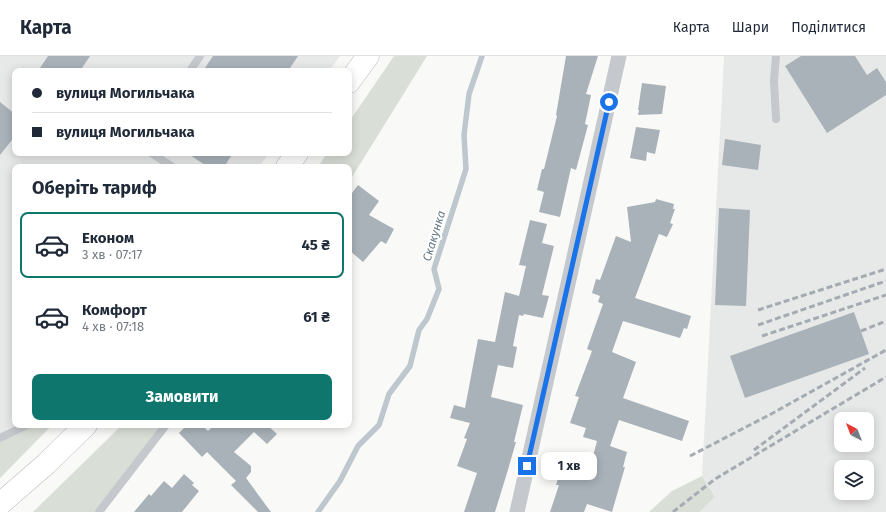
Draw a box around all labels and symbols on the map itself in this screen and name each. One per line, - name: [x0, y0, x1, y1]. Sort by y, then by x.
- route start: [600, 93, 618, 111]
- water label: Скакунка: [420, 209, 448, 263]
- north arrow: [834, 412, 874, 452]
- callout: 1 хв: [541, 452, 597, 480]
- route end: [518, 457, 536, 475]

